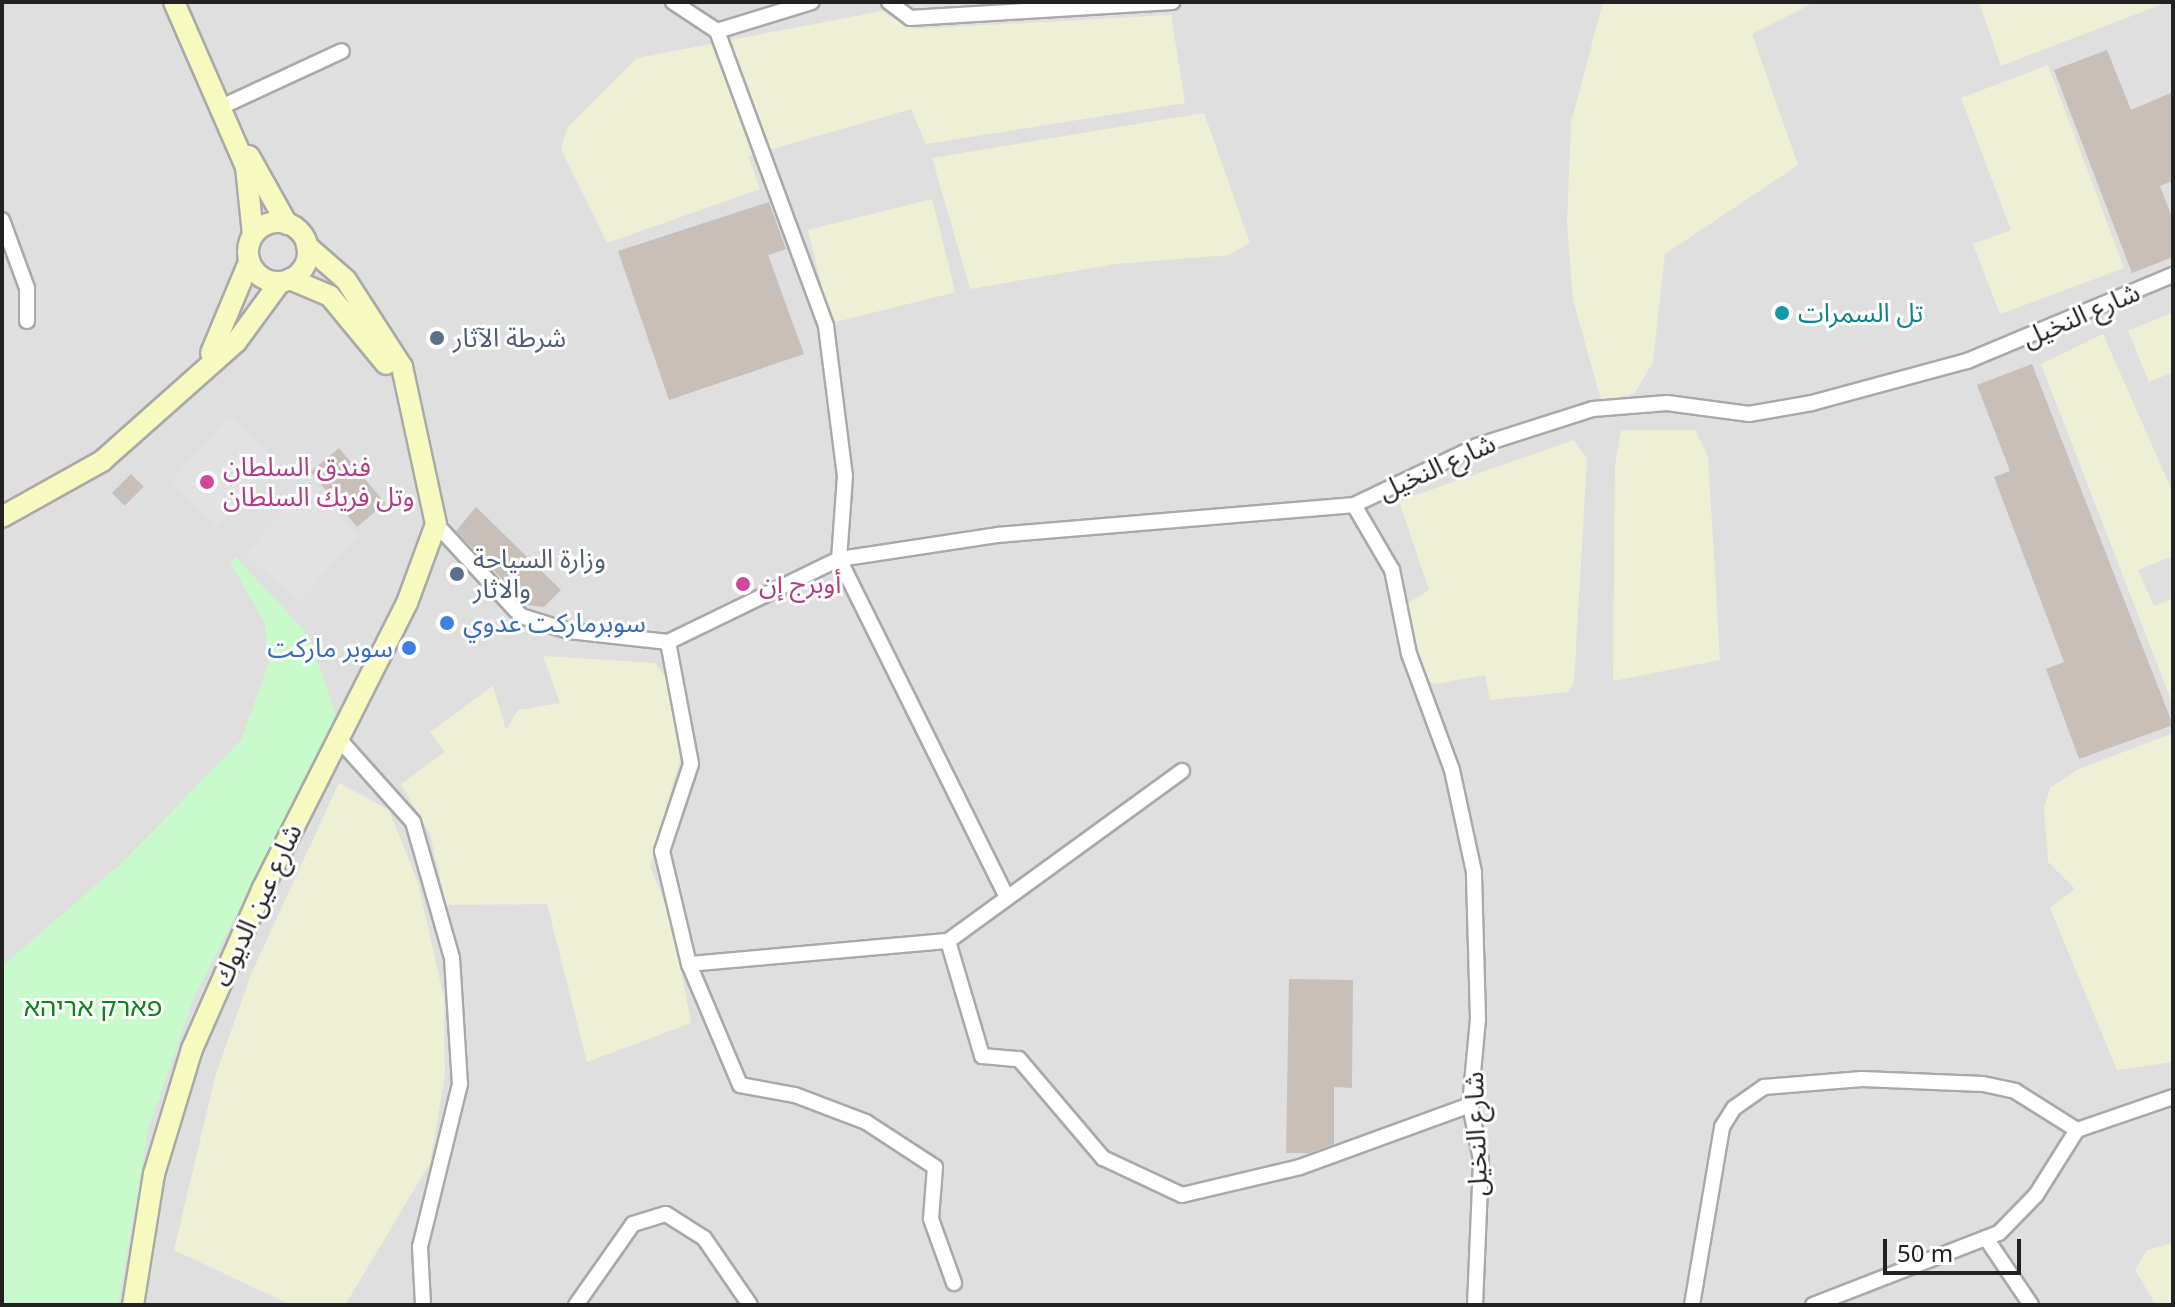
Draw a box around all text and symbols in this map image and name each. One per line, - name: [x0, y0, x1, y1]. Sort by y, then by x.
- street label: شارع النخيل: [2018, 276, 2144, 354]
- place label: تل السمرات: [1798, 297, 1923, 329]
- marker: تل السمرات: [1773, 304, 1791, 322]
- place label: شرطة الآثار: [453, 322, 566, 354]
- marker: شرطة الآثار: [428, 329, 446, 347]
- street label: شارع النخيل: [1374, 427, 1500, 507]
- place label: فندق السلطان وتل فريك السلطان: [223, 451, 414, 512]
- marker: فندق السلطان وتل فريك السلطان: [198, 473, 216, 491]
- place label: وزارة السياحة والاثار: [473, 543, 606, 604]
- marker: وزارة السياحة والاثار: [448, 565, 466, 583]
- place label: أوبرج إن: [759, 568, 841, 600]
- marker: أوبرج إن: [734, 575, 752, 593]
- place label: سوبرماركت عدوي: [463, 607, 646, 639]
- marker: سوبرماركت عدوي: [438, 614, 456, 632]
- place label: سوبر ماركت: [267, 632, 393, 664]
- marker: سوبر ماركت: [400, 639, 418, 657]
- street label: شارع عين الديوك: [206, 819, 308, 991]
- park label: פארק אריהא: [24, 991, 162, 1023]
- street label: شارع النخيل: [1458, 1071, 1494, 1197]
- scale bar: [1887, 1223, 2025, 1273]
- text: 50 m: [1897, 1236, 1953, 1269]

